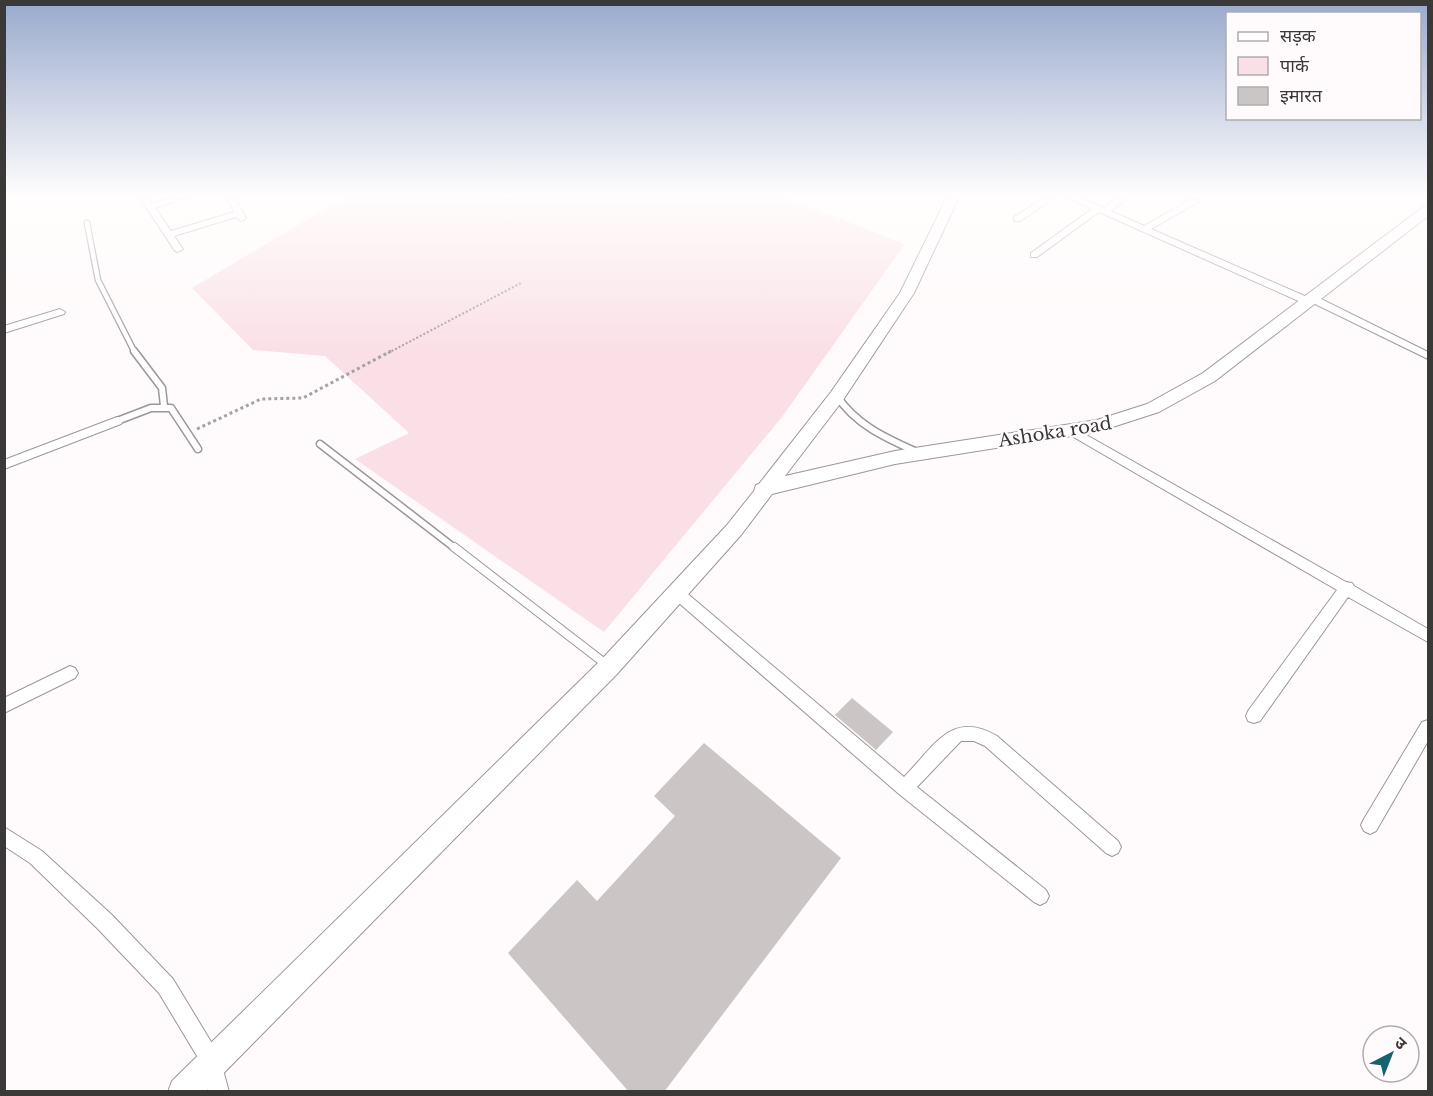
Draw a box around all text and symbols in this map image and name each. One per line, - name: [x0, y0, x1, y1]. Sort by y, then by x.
- legend: [1226, 12, 1421, 120]
- text: सड़क: [1280, 25, 1317, 47]
- text: पार्क: [1280, 55, 1310, 77]
- text: इमारत: [1280, 85, 1323, 107]
- street label: Ashoka road: [996, 412, 1113, 452]
- north arrow: [1361, 1024, 1421, 1084]
- text: उ: [1391, 1032, 1412, 1054]

